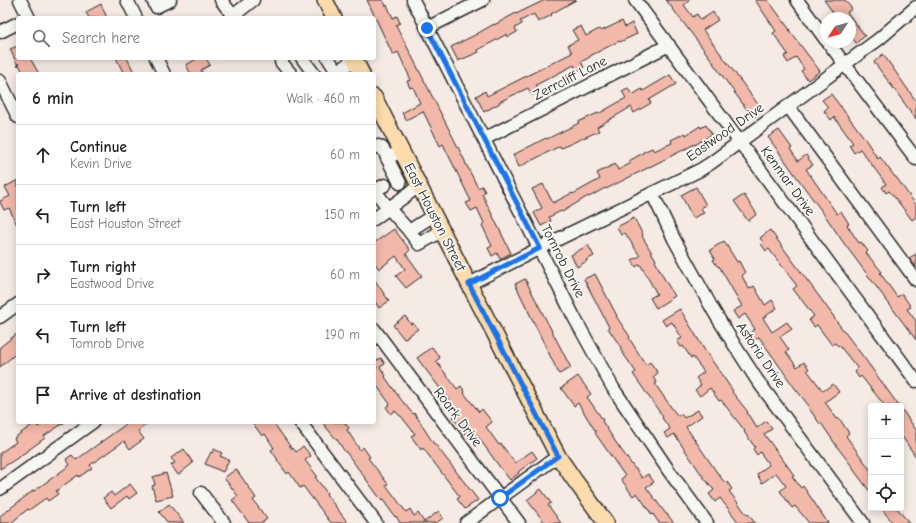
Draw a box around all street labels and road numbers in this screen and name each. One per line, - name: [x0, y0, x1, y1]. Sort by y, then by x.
- street label: Zerrcliff Lane: [530, 52, 610, 104]
- street label: Eastwood Drive: [683, 99, 767, 165]
- street label: Kenmar Drive: [757, 143, 819, 219]
- street label: East Houston Street: [400, 160, 470, 275]
- street label: Tomrob Drive: [537, 221, 589, 301]
- street label: Astoria Drive: [733, 319, 789, 391]
- street label: Roark Drive: [430, 384, 486, 450]

